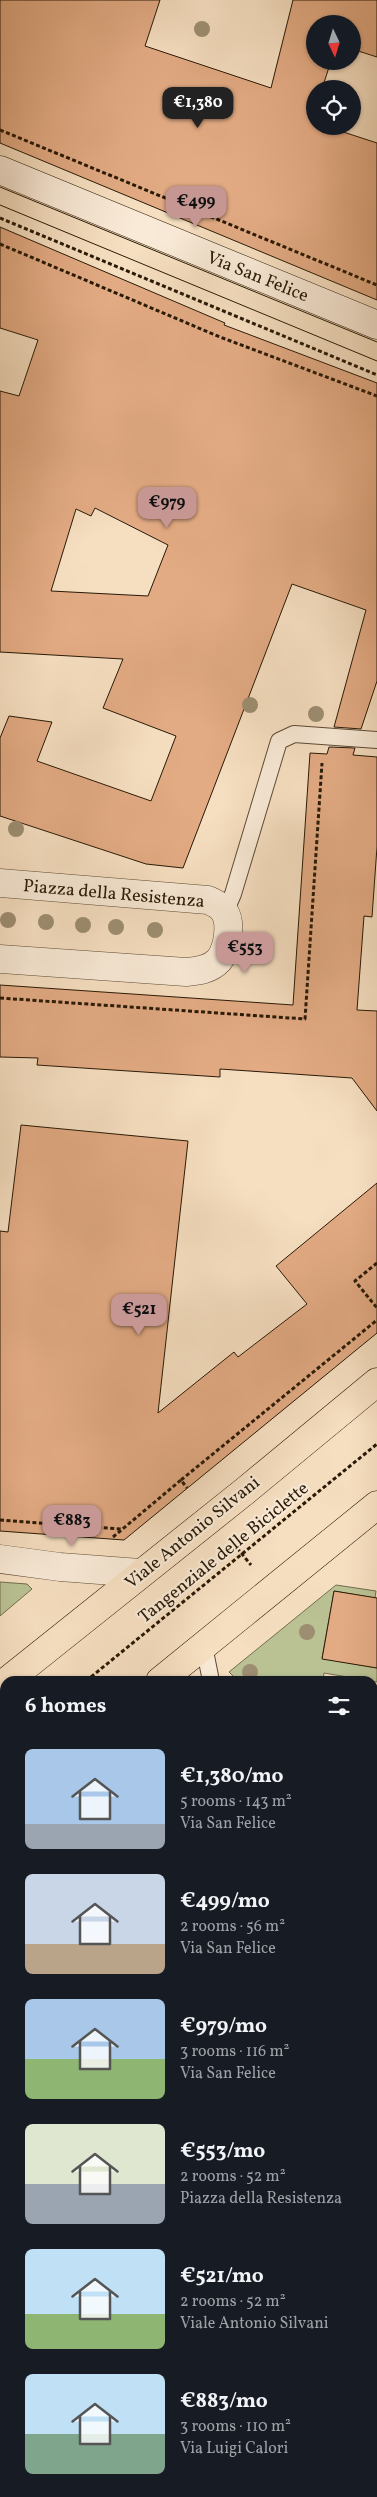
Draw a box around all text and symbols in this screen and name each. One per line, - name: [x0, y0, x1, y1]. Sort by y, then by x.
- north arrow: [306, 15, 361, 70]
- map controls: [306, 15, 361, 135]
- button: locate: [306, 80, 361, 135]
- pin: €1,380: [157, 86, 239, 129]
- text: €1,380: [173, 92, 223, 114]
- pin: €499: [166, 186, 226, 228]
- text: €499: [177, 191, 215, 213]
- street label: Via San Felice: [203, 246, 312, 309]
- pin: €979: [137, 486, 197, 529]
- text: €979: [149, 492, 185, 514]
- street label: Piazza della Resistenza: [22, 874, 206, 915]
- pin: €553: [215, 932, 275, 974]
- text: €553: [227, 937, 263, 959]
- pin: €521: [109, 1294, 169, 1336]
- text: €521: [122, 1299, 156, 1321]
- street label: Viale Antonio Silvani: [120, 1471, 266, 1595]
- street label: Tangenziale delle Biciclette: [133, 1477, 314, 1630]
- pin: €883: [42, 1504, 102, 1547]
- text: €883: [53, 1510, 91, 1532]
- text: 6 homes: [25, 1692, 106, 1721]
- icon: filters: [325, 1692, 353, 1720]
- text: €1,380/mo: [180, 1762, 283, 1791]
- icon: home: [65, 1769, 125, 1829]
- text: 5 rooms · 143 m²: [180, 1791, 292, 1813]
- text: Via San Felice: [180, 1813, 276, 1835]
- text: €499/mo: [180, 1887, 270, 1916]
- icon: home: [65, 1894, 125, 1954]
- text: 2 rooms · 56 m²: [180, 1916, 285, 1938]
- text: Via San Felice: [180, 1938, 276, 1960]
- text: €979/mo: [180, 2012, 267, 2041]
- icon: home: [65, 2019, 125, 2079]
- text: 3 rooms · 116 m²: [180, 2041, 289, 2063]
- text: Via San Felice: [180, 2063, 276, 2085]
- text: €553/mo: [180, 2137, 265, 2166]
- icon: home: [65, 2144, 125, 2204]
- text: 2 rooms · 52 m²: [180, 2166, 286, 2188]
- text: Piazza della Resistenza: [180, 2188, 342, 2210]
- text: €521/mo: [180, 2262, 264, 2291]
- icon: home: [65, 2269, 125, 2329]
- text: 2 rooms · 52 m²: [180, 2291, 286, 2313]
- text: Viale Antonio Silvani: [180, 2313, 329, 2335]
- text: €883/mo: [180, 2387, 268, 2416]
- icon: home: [65, 2394, 125, 2454]
- text: 3 rooms · 110 m²: [180, 2416, 291, 2438]
- text: Via Luigi Calori: [180, 2438, 288, 2460]

